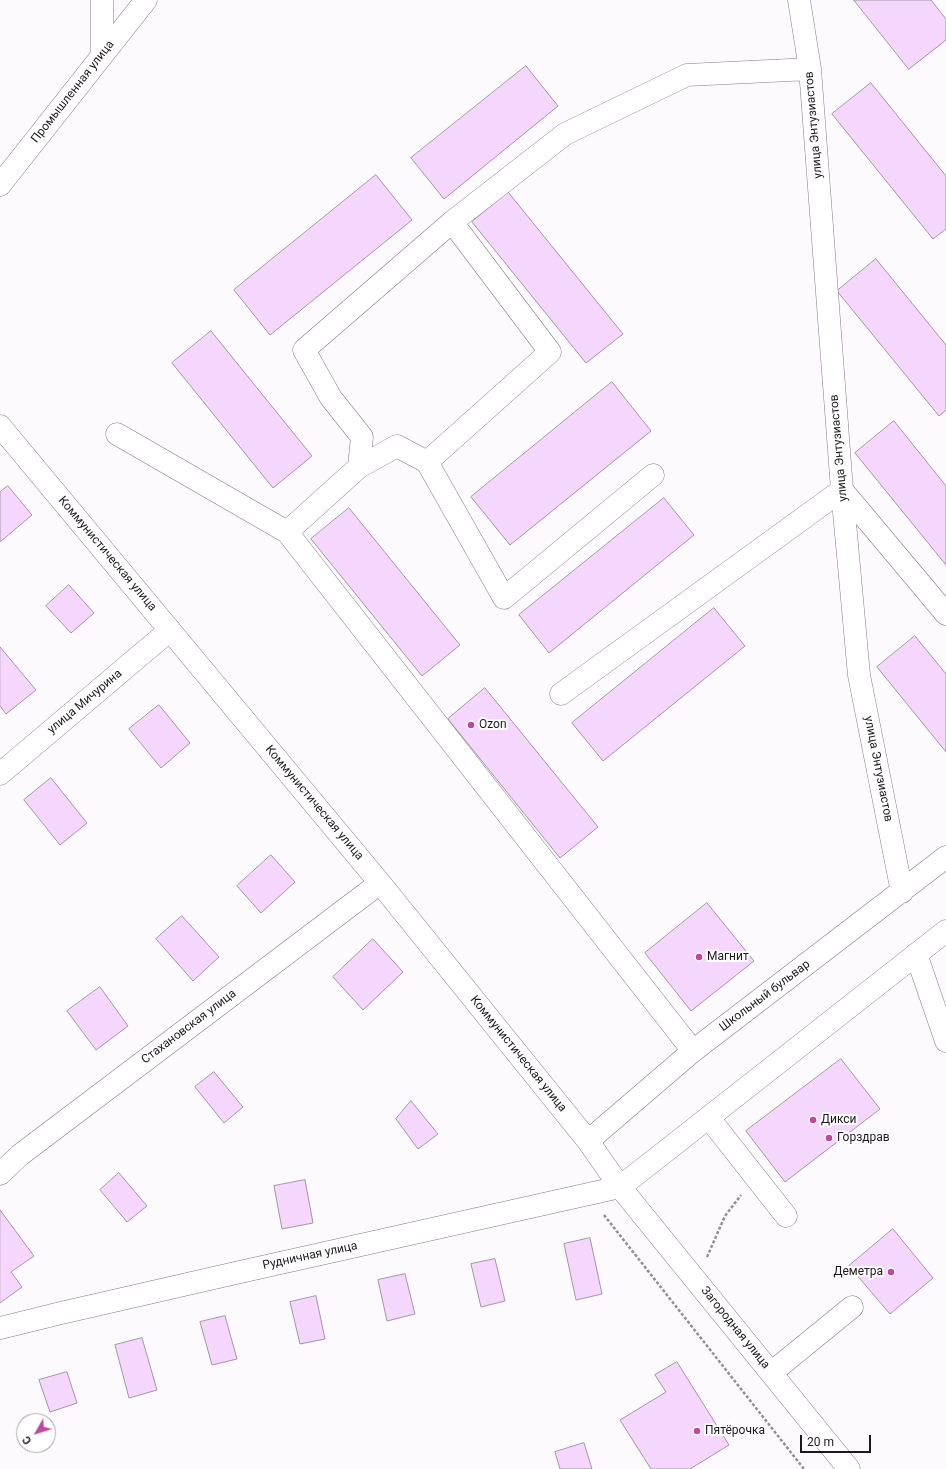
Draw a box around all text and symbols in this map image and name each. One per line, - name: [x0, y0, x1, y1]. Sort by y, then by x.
- street label: Промышленная улица: [28, 38, 118, 146]
- street label: улица Энтузиастов: [802, 71, 826, 179]
- street label: улица Энтузиастов: [827, 394, 851, 502]
- street label: Коммунистическая улица: [55, 494, 159, 614]
- street label: улица Мичурина: [45, 667, 125, 737]
- street label: улица Энтузиастов: [861, 715, 895, 823]
- place label: Ozon: [479, 718, 507, 732]
- marker: Ozon: [466, 720, 476, 730]
- street label: Коммунистическая улица: [262, 743, 366, 863]
- place label: Магнит: [707, 950, 749, 964]
- marker: Магнит: [694, 952, 704, 962]
- street label: Школьный бульвар: [717, 957, 813, 1035]
- street label: Стахановская улица: [139, 987, 239, 1067]
- street label: Коммунистическая улица: [467, 993, 569, 1115]
- place label: Дикси: [821, 1113, 857, 1127]
- marker: Дикси: [808, 1115, 818, 1125]
- place label: Горздрав: [837, 1131, 890, 1145]
- marker: Горздрав: [824, 1133, 834, 1143]
- street label: Рудничная улица: [261, 1239, 359, 1273]
- place label: Деметра: [833, 1265, 883, 1279]
- marker: Деметра: [886, 1267, 896, 1277]
- street label: Загородная улица: [697, 1284, 773, 1372]
- north arrow: [16, 1413, 56, 1453]
- place label: Пятёрочка: [705, 1424, 765, 1438]
- marker: Пятёрочка: [692, 1426, 702, 1436]
- scale bar: [802, 1427, 873, 1453]
- text: С: [20, 1433, 34, 1447]
- text: 20 m: [807, 1435, 834, 1449]

